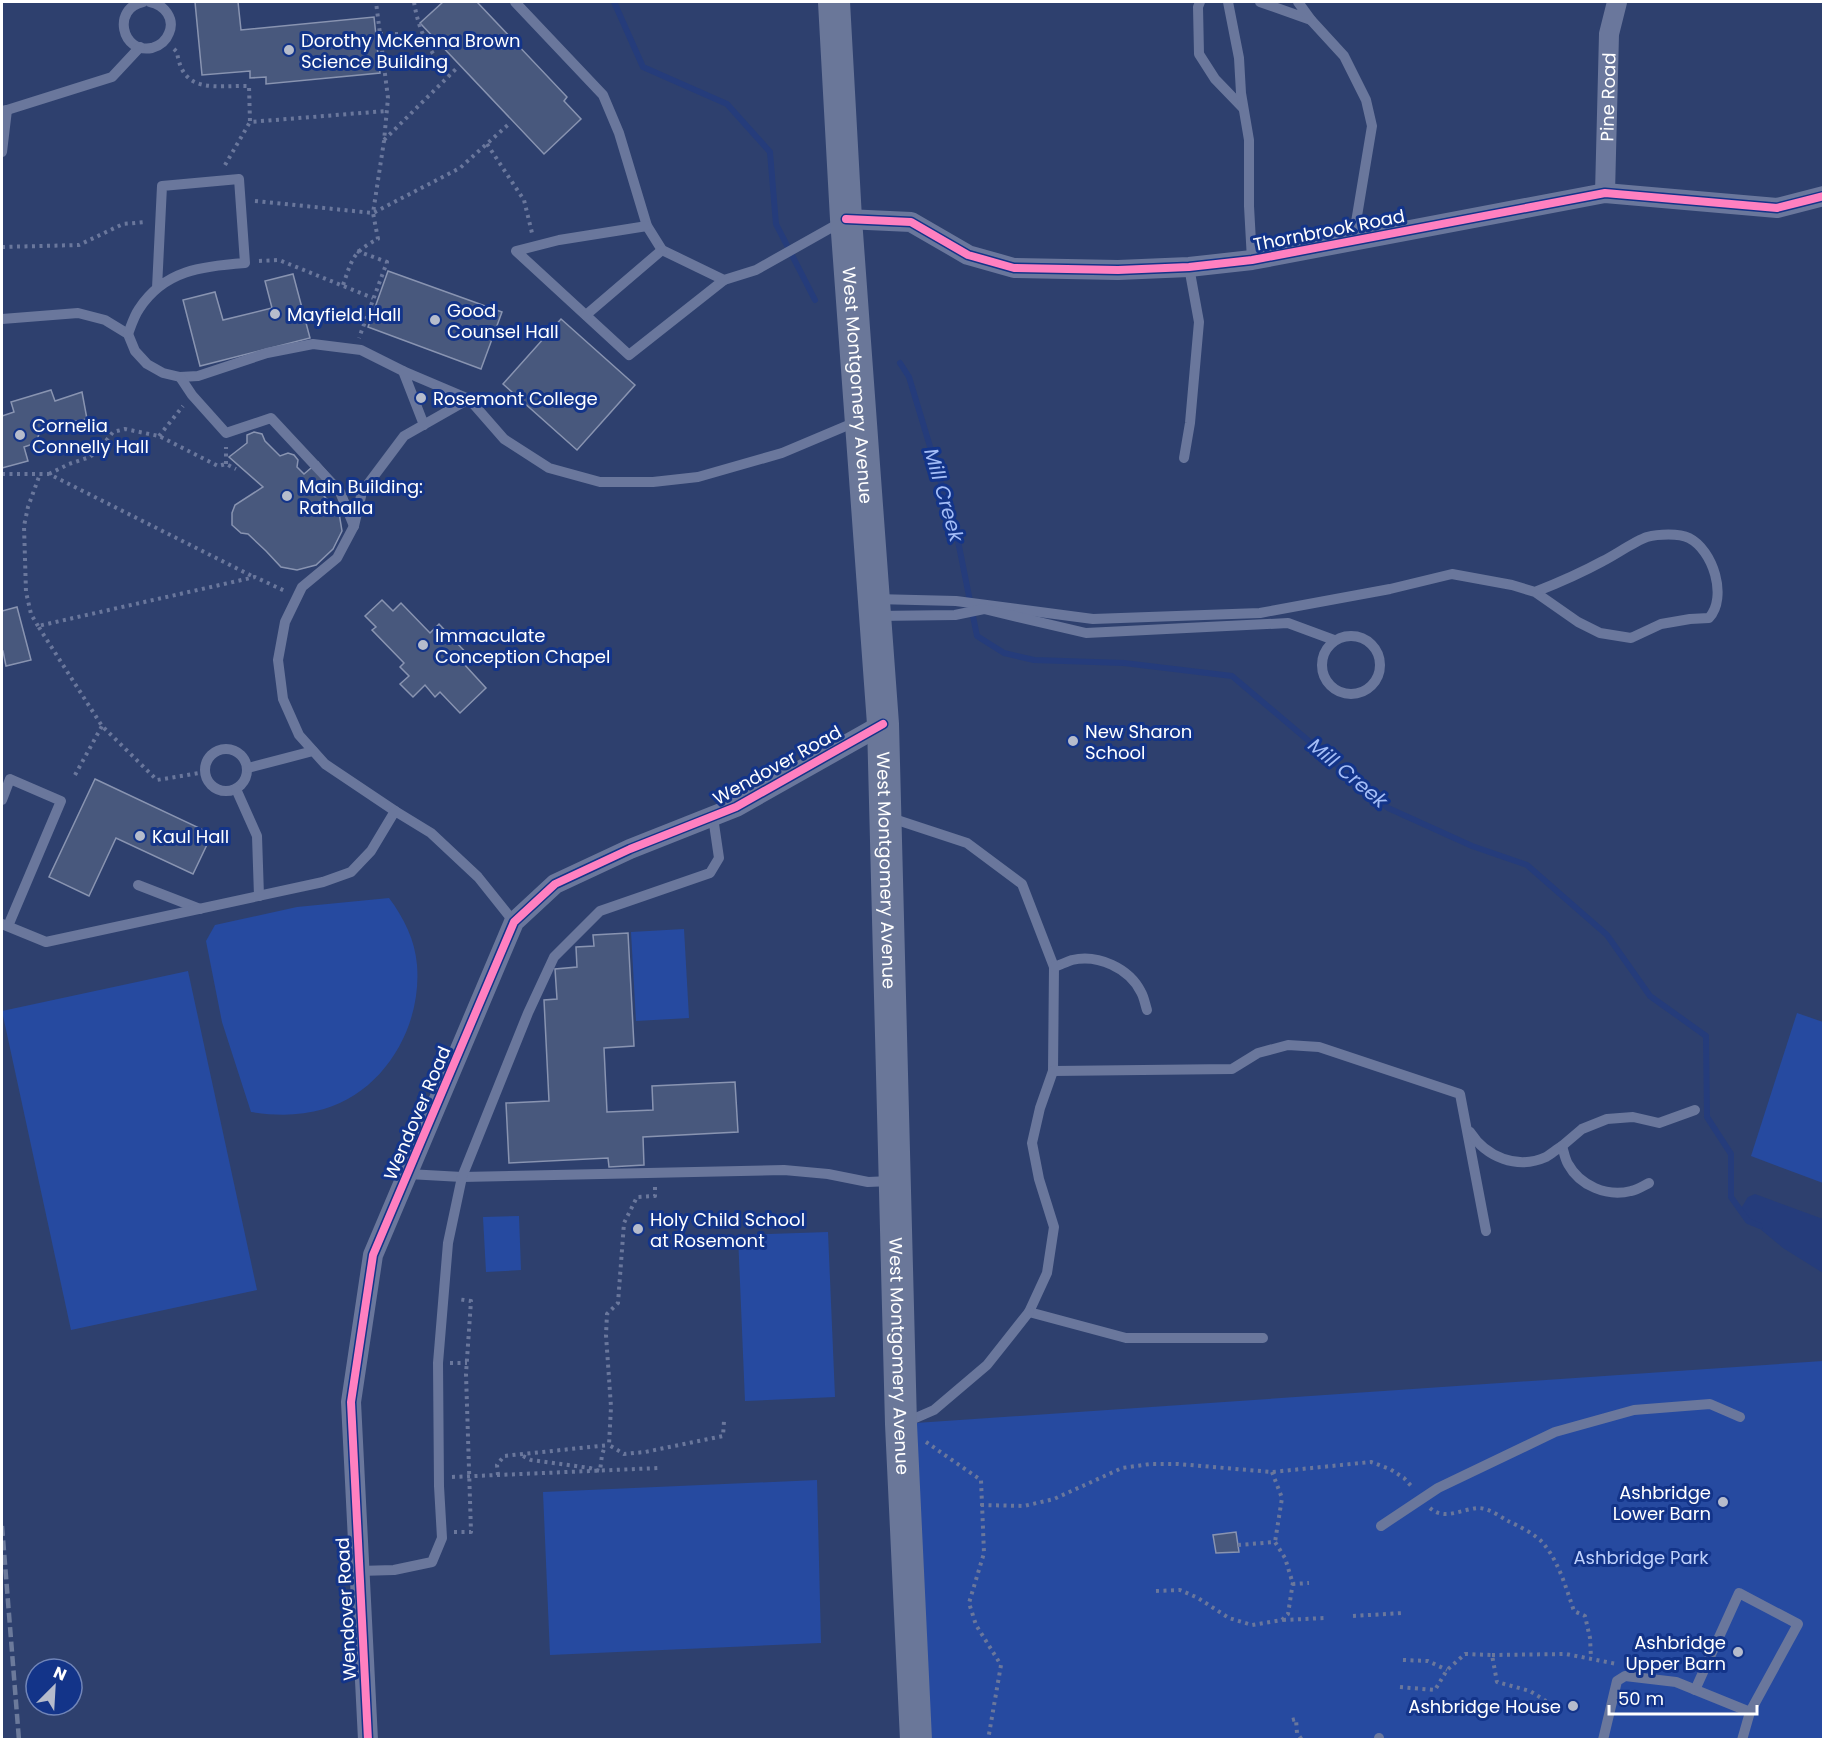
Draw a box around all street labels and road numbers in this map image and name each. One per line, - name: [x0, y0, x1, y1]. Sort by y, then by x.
- street label: Pine Road: [1594, 52, 1621, 142]
- street label: Thornbrook Road: [1251, 203, 1407, 257]
- street label: West Montgomery Avenue: [837, 266, 879, 505]
- street label: Wendover Road: [708, 719, 846, 811]
- street label: West Montgomery Avenue: [871, 751, 902, 989]
- street label: Wendover Road: [377, 1042, 457, 1184]
- street label: West Montgomery Avenue: [884, 1237, 916, 1475]
- street label: Wendover Road: [330, 1537, 362, 1681]

